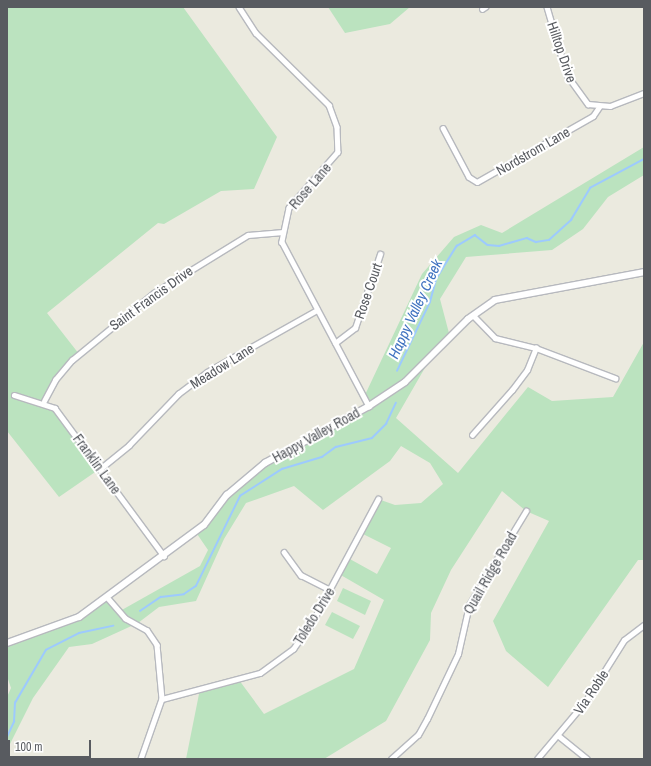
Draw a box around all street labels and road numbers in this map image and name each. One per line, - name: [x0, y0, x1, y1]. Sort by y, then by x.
- street label: Hilltop Drive: [544, 19, 580, 85]
- street label: Nordstrom Lane: [493, 123, 573, 179]
- street label: Rose Lane: [285, 160, 335, 212]
- street label: Rose Court: [351, 261, 385, 321]
- street label: Saint Francis Drive: [106, 262, 196, 334]
- street label: Meadow Lane: [187, 340, 257, 392]
- street label: Happy Valley Road: [269, 404, 363, 466]
- street label: Franklin Lane: [70, 431, 124, 497]
- street label: Quail Ridge Road: [460, 529, 520, 617]
- street label: Toledo Drive: [290, 584, 338, 648]
- street label: Via Roble: [570, 666, 612, 718]

